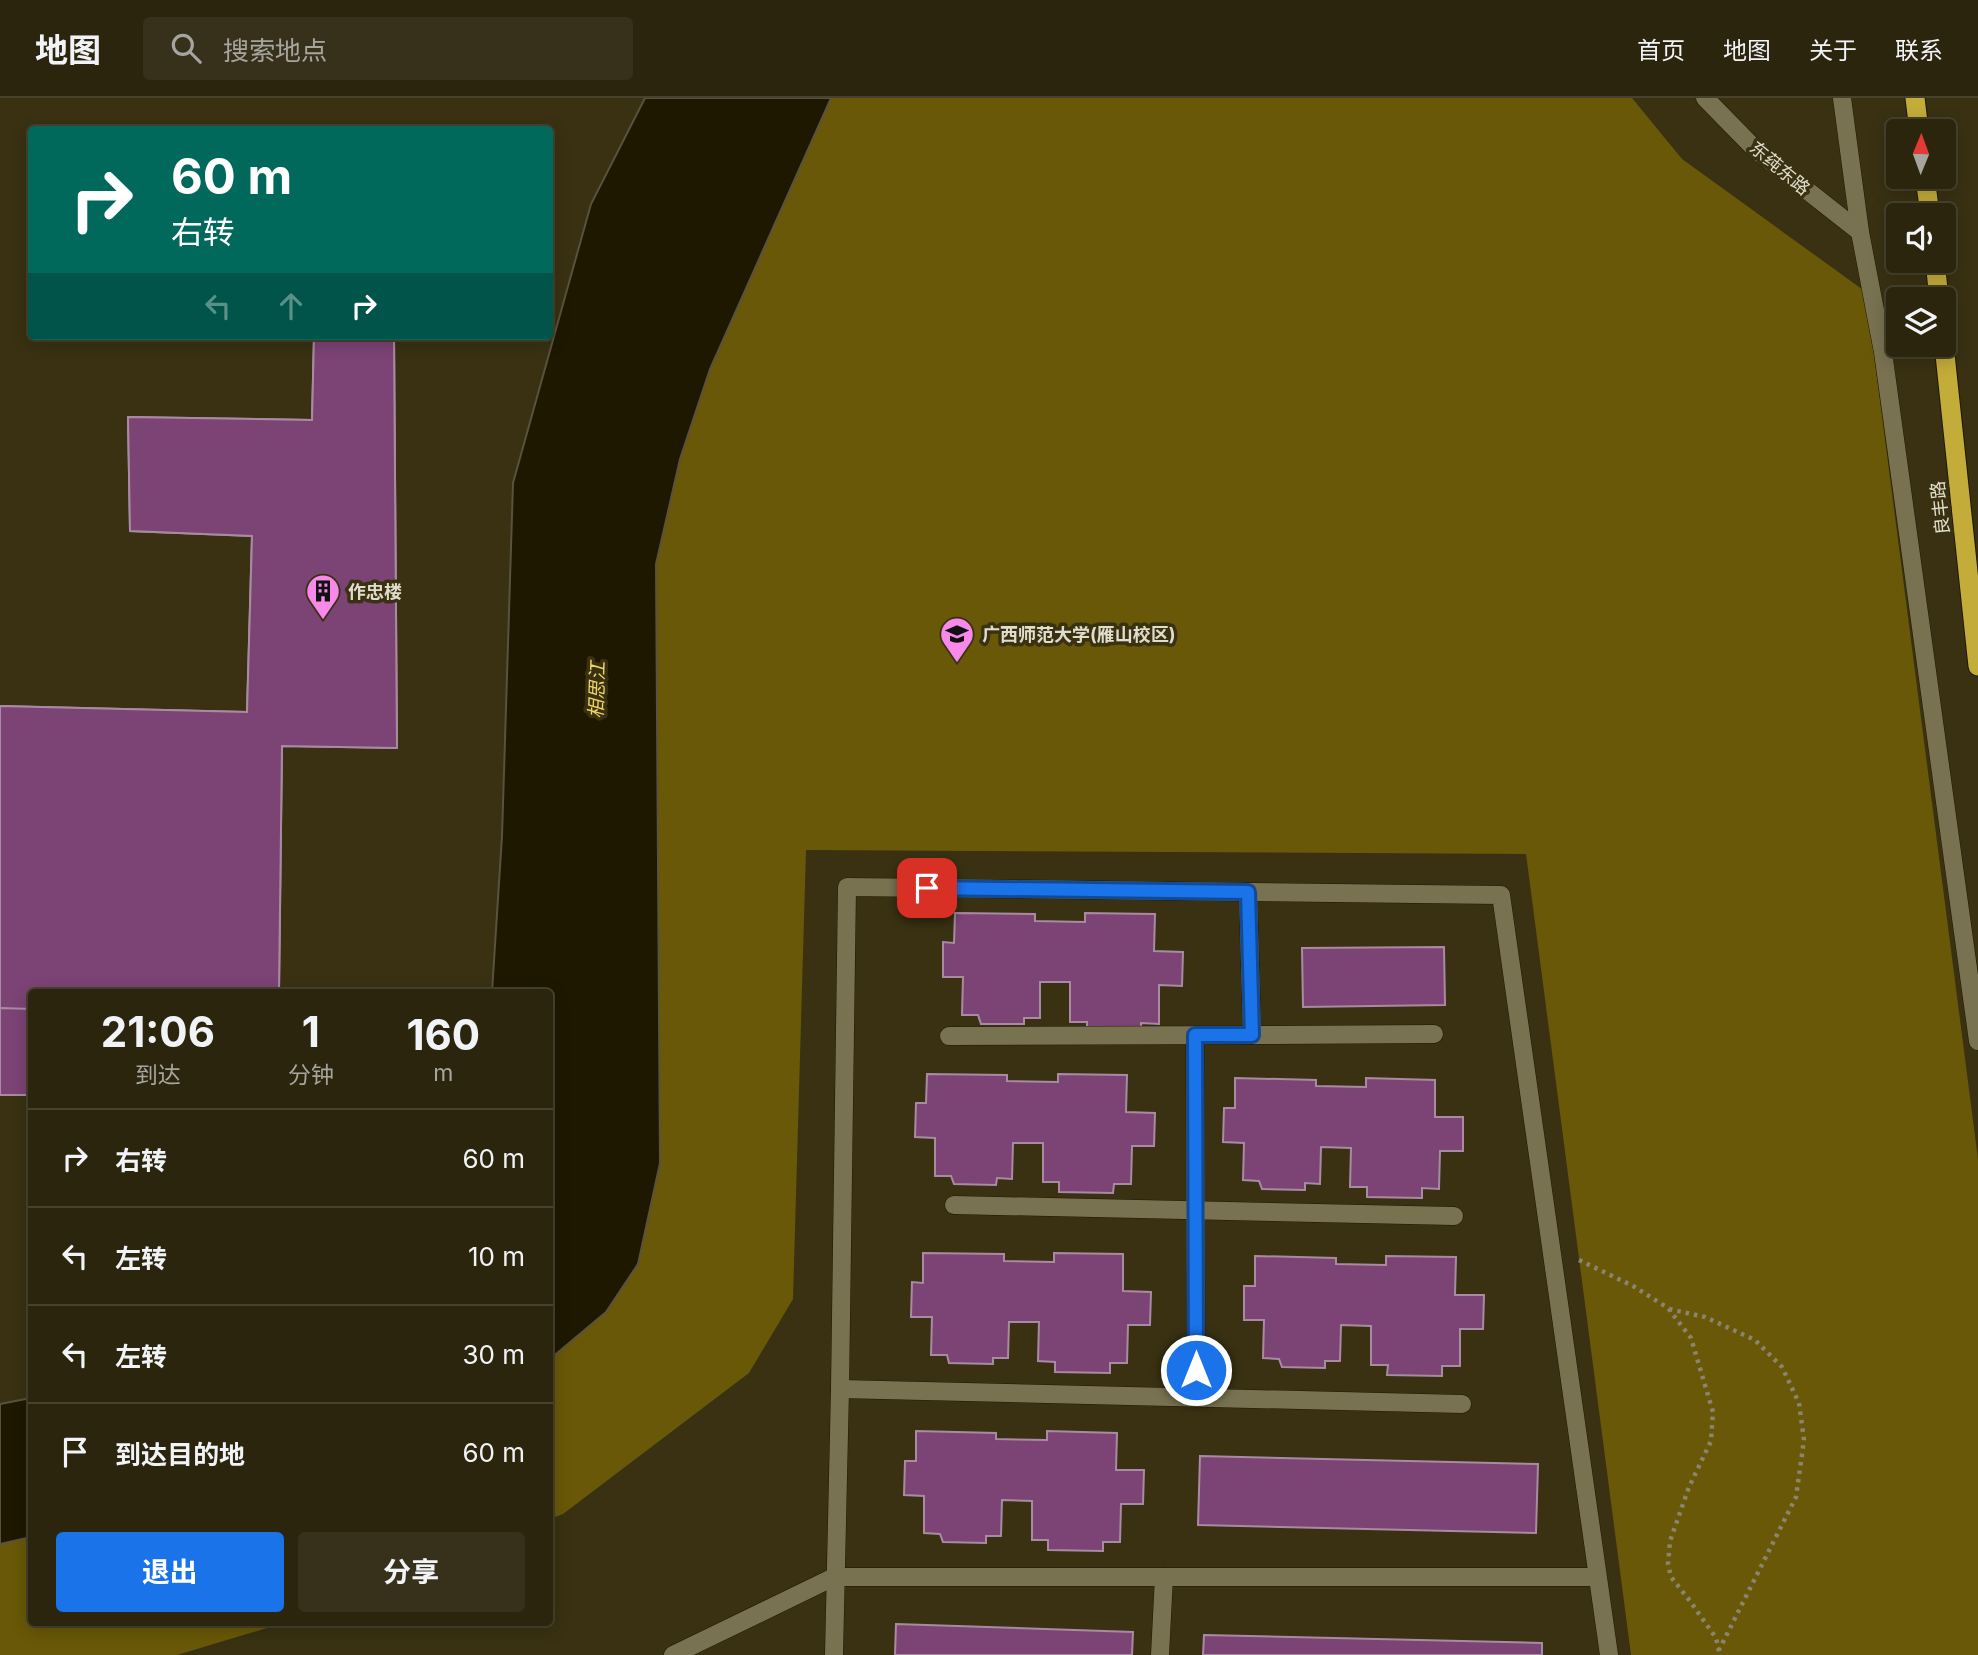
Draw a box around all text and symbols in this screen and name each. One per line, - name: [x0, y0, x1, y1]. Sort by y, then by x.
- search box: [143, 17, 633, 80]
- icon: search: [167, 29, 205, 67]
- text: 地图: [35, 30, 101, 70]
- text: 搜索地点: [223, 35, 327, 66]
- text: 首页: [1637, 36, 1685, 65]
- text: 地图: [1723, 36, 1771, 65]
- text: 关于: [1809, 36, 1857, 65]
- text: 联系: [1895, 36, 1943, 65]
- north arrow: [1886, 119, 1956, 189]
- map controls: [1886, 119, 1956, 357]
- street label: 东莼东路: [1746, 137, 1814, 199]
- text: 60 m: [171, 147, 292, 206]
- icon: right: [56, 154, 147, 245]
- button: sound: [1886, 203, 1956, 273]
- text: 右转: [171, 213, 235, 252]
- icon: left: [199, 287, 237, 325]
- icon: ahead: [272, 287, 310, 325]
- icon: right: [345, 287, 383, 325]
- button: layers: [1886, 287, 1956, 357]
- street label: 良丰路: [1927, 480, 1953, 536]
- building icon: 作忠楼: [304, 572, 342, 621]
- place label: 作忠楼: [348, 581, 402, 602]
- school or university icon: 广西师范大学(雁山校区): [938, 615, 976, 664]
- place label: 广西师范大学(雁山校区): [982, 624, 1176, 645]
- water label: 相思江: [585, 659, 610, 719]
- pin: [897, 858, 957, 918]
- icon: arrive: [908, 869, 946, 907]
- text: 21:06: [101, 1006, 215, 1057]
- text: 1: [302, 1006, 320, 1057]
- text: 160: [406, 1009, 480, 1060]
- text: m: [433, 1059, 453, 1087]
- text: 到达: [135, 1061, 181, 1089]
- text: 分钟: [288, 1061, 334, 1089]
- icon: right: [56, 1139, 94, 1177]
- text: 60 m: [462, 1143, 525, 1174]
- text: 右转: [115, 1145, 167, 1176]
- icon: left: [56, 1237, 94, 1275]
- text: 10 m: [468, 1241, 525, 1272]
- text: 左转: [115, 1243, 167, 1274]
- position arrow: [1159, 1333, 1233, 1407]
- icon: left: [56, 1335, 94, 1373]
- text: 30 m: [462, 1339, 525, 1370]
- text: 左转: [115, 1341, 167, 1372]
- icon: arrive: [56, 1433, 94, 1471]
- text: 60 m: [462, 1437, 525, 1468]
- text: 到达目的地: [115, 1439, 245, 1470]
- button: 退出: [56, 1532, 284, 1612]
- button: 分享: [298, 1532, 525, 1612]

